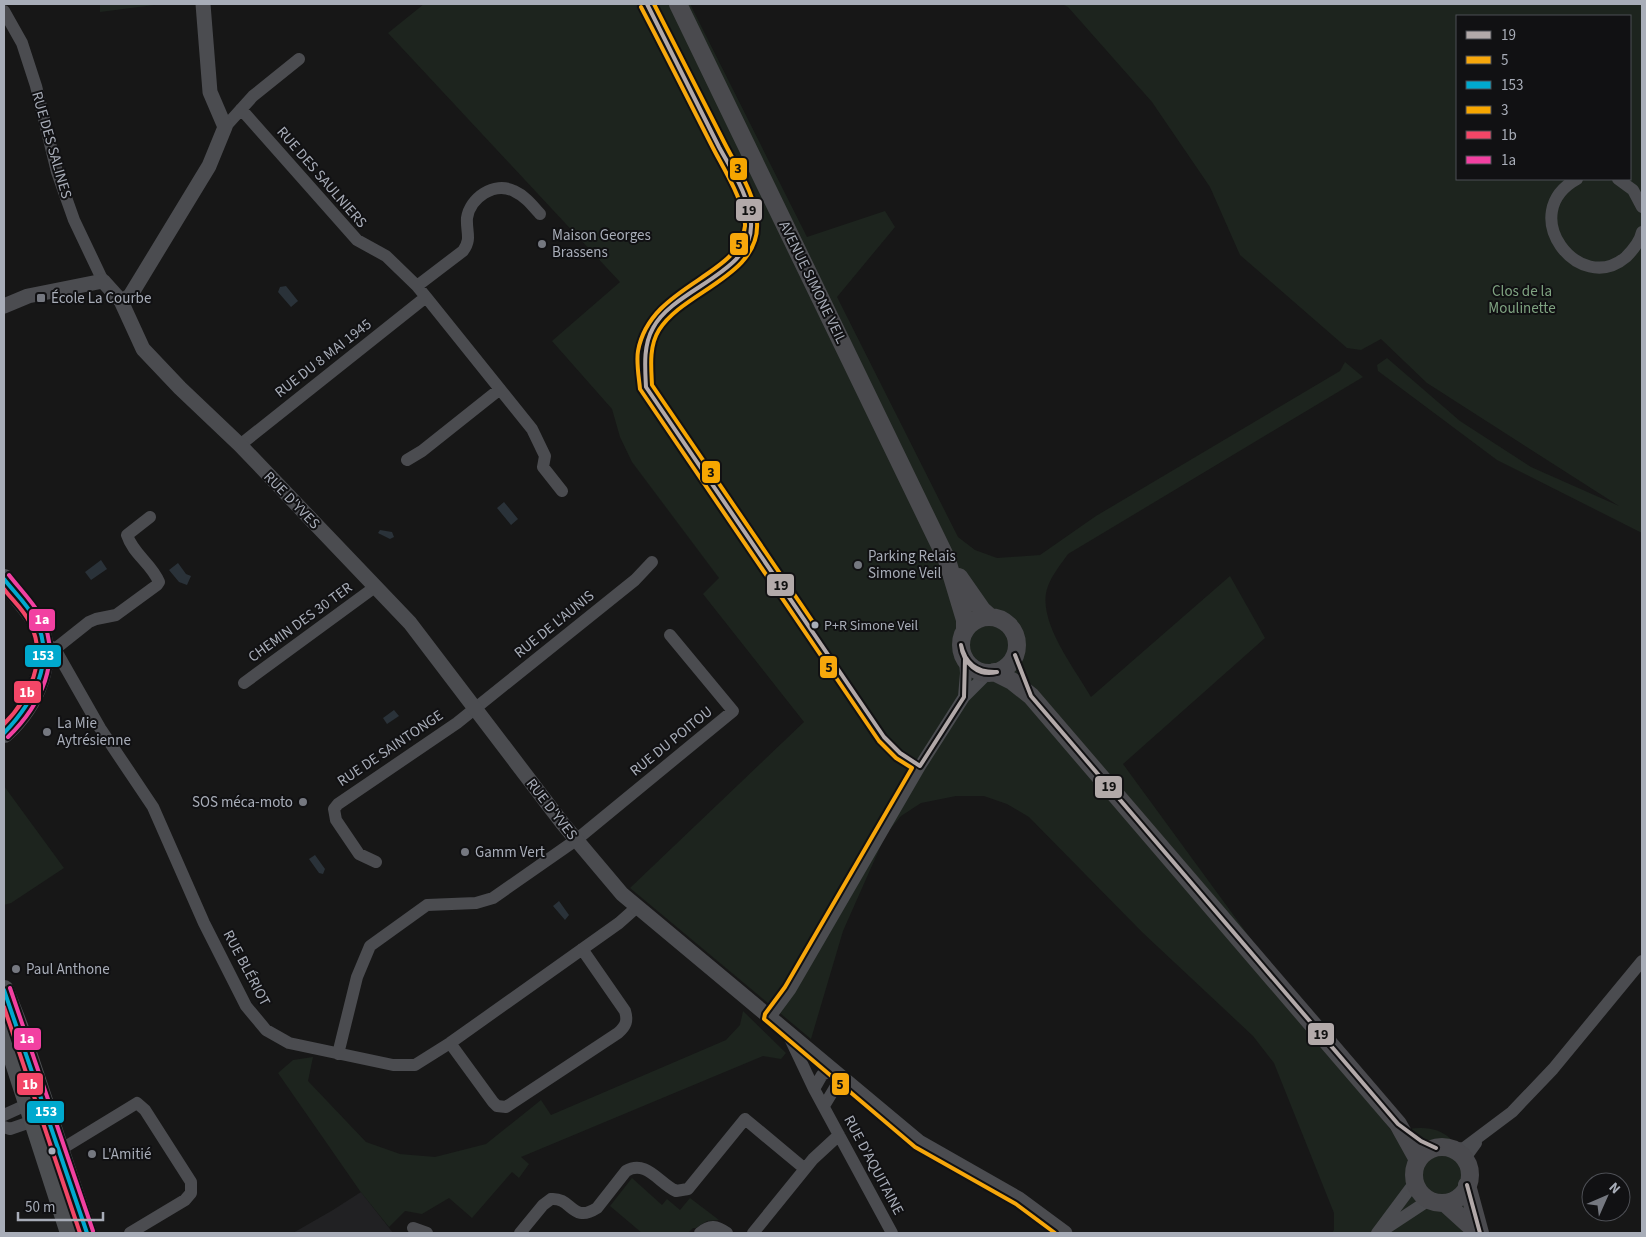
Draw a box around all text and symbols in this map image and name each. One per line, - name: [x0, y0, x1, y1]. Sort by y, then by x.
- legend: [1456, 15, 1631, 180]
- text: 19: [1501, 25, 1516, 46]
- text: 5: [1501, 50, 1508, 71]
- text: 153: [1501, 75, 1523, 96]
- street label: RUE DES SALINES: [26, 89, 77, 201]
- text: 3: [1501, 100, 1508, 121]
- street label: RUE DES SAULNIERS: [272, 122, 372, 233]
- text: 1b: [1501, 125, 1517, 146]
- text: 1a: [1501, 150, 1516, 171]
- line badge: 3: [729, 157, 748, 181]
- text: 3: [734, 159, 742, 179]
- line badge: 19: [735, 198, 763, 222]
- text: 19: [742, 201, 756, 221]
- street label: AVENUE SIMONE VEIL: [774, 217, 851, 347]
- place label: Maison Georges Brassens: [552, 225, 651, 263]
- line badge: 5: [729, 232, 749, 256]
- text: 5: [735, 235, 743, 255]
- marker: Maison Georges Brassens: [536, 238, 548, 250]
- park label: Clos de la Moulinette: [1488, 281, 1556, 319]
- place label: École La Courbe: [51, 288, 151, 309]
- marker: École La Courbe: [35, 292, 47, 304]
- street label: RUE DU 8 MAI 1945: [271, 314, 376, 403]
- line badge: 3: [701, 460, 721, 484]
- text: 3: [707, 463, 715, 483]
- street label: RUE D'YVES: [259, 467, 324, 534]
- place label: Parking Relais Simone Veil: [868, 546, 956, 584]
- marker: Parking Relais Simone Veil: [852, 559, 864, 571]
- line badge: 19: [766, 573, 795, 597]
- text: 19: [774, 576, 788, 596]
- street label: CHEMIN DES 30 TER: [244, 577, 357, 667]
- street label: RUE DE L'AUNIS: [510, 586, 599, 663]
- line badge: 1a: [28, 608, 56, 632]
- text: 1a: [35, 610, 49, 630]
- place label: P+R Simone Veil: [824, 616, 919, 636]
- marker: P+R Simone Veil: [810, 620, 820, 630]
- line badge: 153: [24, 644, 62, 668]
- text: 153: [32, 646, 54, 666]
- line badge: 5: [819, 655, 838, 679]
- text: 5: [825, 658, 833, 678]
- line badge: 1b: [13, 680, 42, 704]
- text: 1b: [19, 683, 35, 703]
- street label: RUE DU POITOU: [626, 702, 717, 781]
- street label: RUE DE SAINTONGE: [333, 705, 447, 792]
- place label: La Mie Aytrésienne: [57, 713, 131, 751]
- marker: La Mie Aytrésienne: [41, 726, 53, 738]
- street label: RUE D'YVES: [521, 774, 582, 844]
- line badge: 19: [1094, 775, 1123, 799]
- text: 19: [1102, 777, 1116, 797]
- place label: SOS méca-moto: [192, 792, 293, 813]
- marker: SOS méca-moto: [297, 796, 309, 808]
- place label: Gamm Vert: [475, 842, 545, 863]
- marker: Gamm Vert: [459, 846, 471, 858]
- street label: RUE BLÉRIOT: [218, 927, 275, 1010]
- place label: Paul Anthone: [26, 959, 110, 980]
- marker: Paul Anthone: [10, 963, 22, 975]
- line badge: 19: [1307, 1022, 1335, 1046]
- text: 19: [1314, 1025, 1328, 1045]
- line badge: 1a: [13, 1027, 42, 1051]
- text: 1a: [20, 1029, 34, 1049]
- line badge: 1b: [16, 1072, 44, 1096]
- line badge: 5: [831, 1072, 850, 1096]
- text: 1b: [22, 1075, 38, 1095]
- text: 5: [836, 1075, 844, 1095]
- line badge: 153: [26, 1100, 65, 1124]
- text: 153: [35, 1102, 57, 1122]
- street label: RUE D'AQUITAINE: [838, 1112, 909, 1219]
- place label: L'Amitié: [102, 1144, 151, 1165]
- unlabelled marker: [47, 1146, 57, 1156]
- marker: L'Amitié: [86, 1148, 98, 1160]
- north arrow: [1581, 1172, 1631, 1222]
- text: N: [1604, 1178, 1625, 1199]
- scale bar: [18, 1190, 102, 1222]
- text: 50 m: [25, 1197, 55, 1218]

